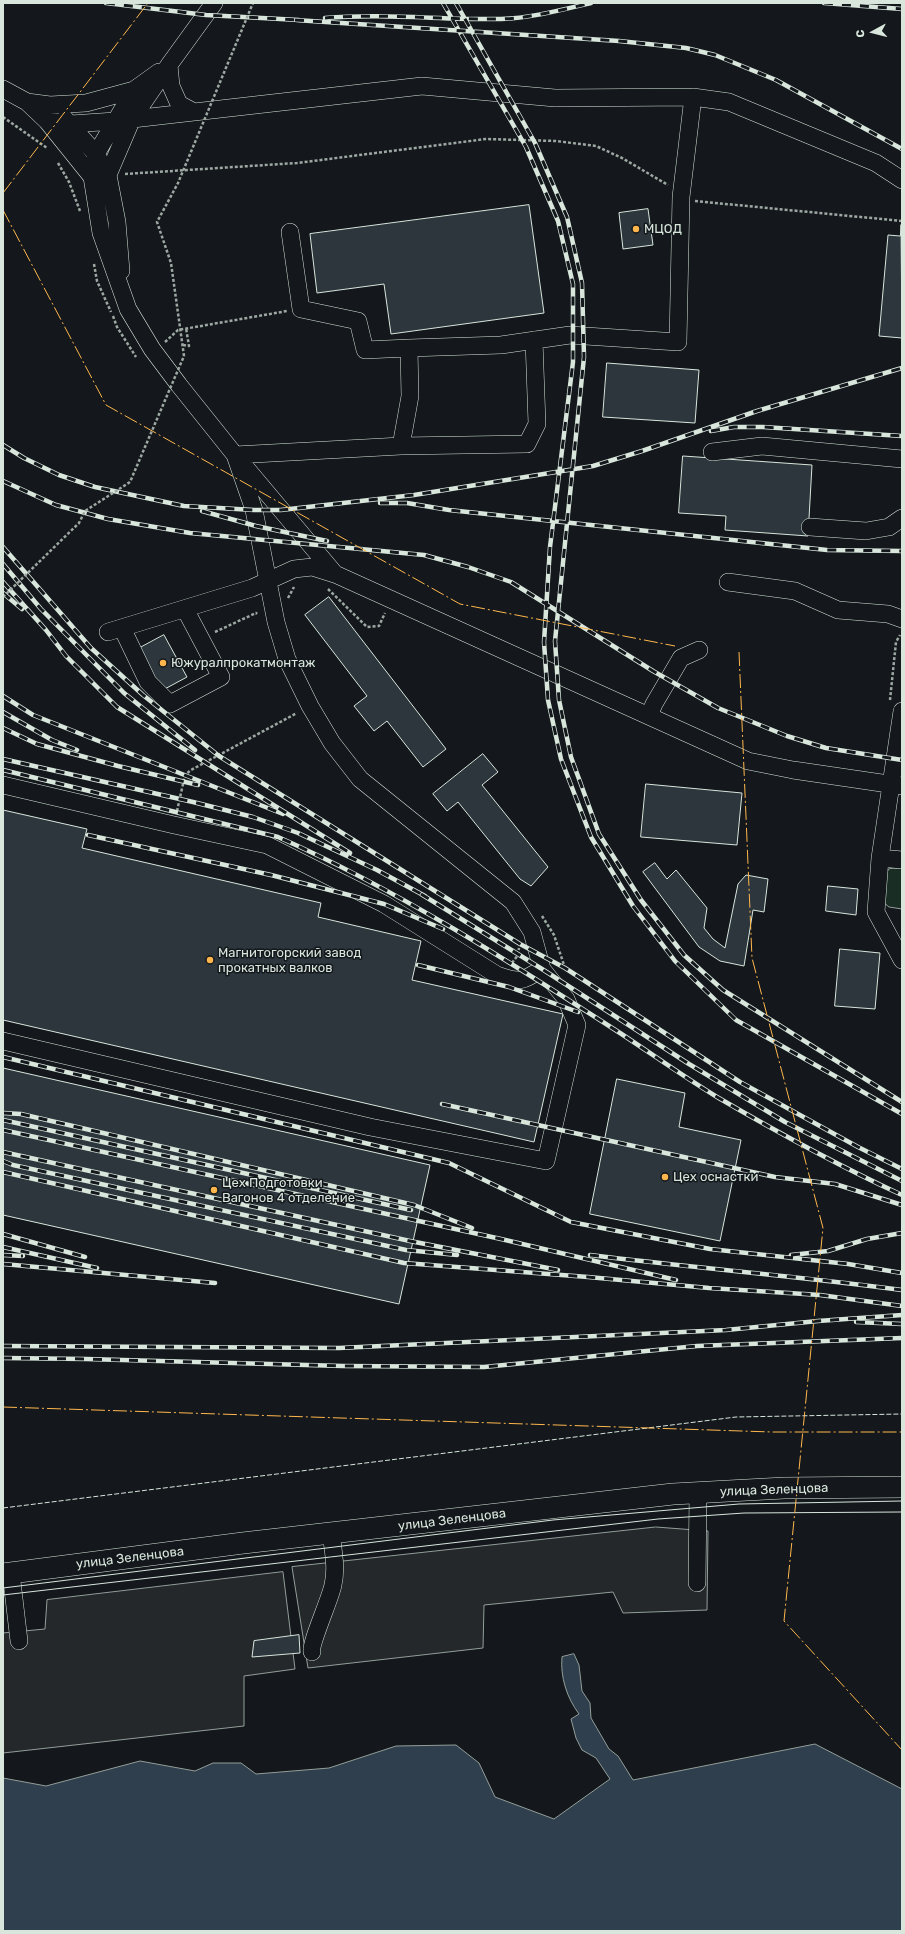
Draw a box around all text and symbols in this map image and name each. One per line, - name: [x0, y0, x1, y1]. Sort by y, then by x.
- north arrow: [853, 12, 893, 52]
- text: С: [854, 29, 868, 38]
- place label: МЦОД: [644, 221, 682, 237]
- marker: МЦОД: [631, 224, 641, 234]
- place label: Южуралпрокатмонтаж: [171, 655, 316, 671]
- marker: Южуралпрокатмонтаж: [158, 658, 168, 668]
- place label: Магнитогорский завод прокатных валков: [218, 945, 361, 976]
- marker: Магнитогорский завод прокатных валков: [205, 955, 215, 965]
- place label: Цех оснастки: [673, 1169, 758, 1185]
- marker: Цех оснастки: [660, 1172, 670, 1182]
- place label: Цех Подготовки Вагонов 4 отделение: [222, 1175, 355, 1206]
- marker: Цех Подготовки Вагонов 4 отделение: [209, 1185, 219, 1195]
- street label: улица Зеленцова: [719, 1480, 829, 1500]
- street label: улица Зеленцова: [397, 1506, 507, 1534]
- street label: улица Зеленцова: [75, 1544, 185, 1572]

